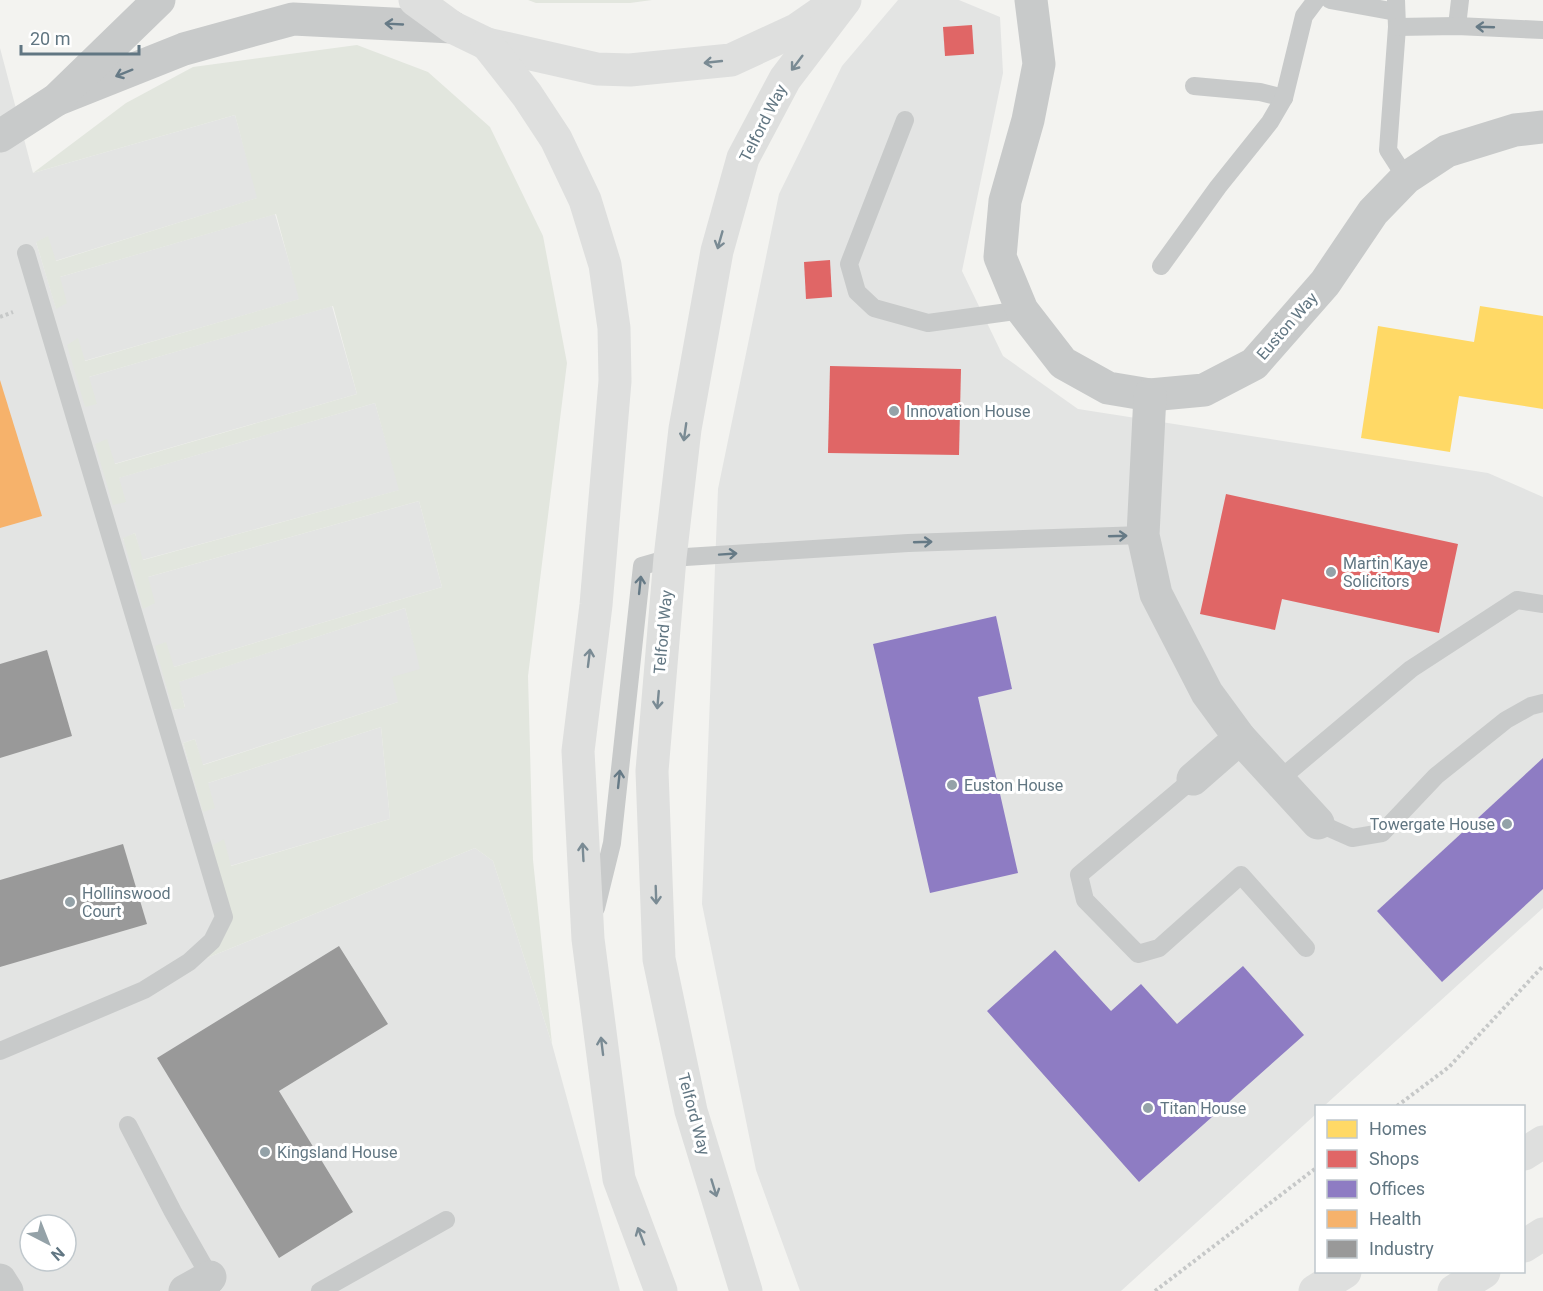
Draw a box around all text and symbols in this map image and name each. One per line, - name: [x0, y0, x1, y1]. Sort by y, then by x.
- scale bar: [21, 18, 140, 56]
- one-way arrow: [384, 19, 404, 30]
- one-way arrow: [1475, 22, 1495, 33]
- text: 20 m: [30, 28, 70, 49]
- one-way arrow: [790, 55, 803, 71]
- one-way arrow: [703, 57, 723, 68]
- one-way arrow: [115, 68, 133, 79]
- street label: Telford Way: [735, 81, 791, 165]
- one-way arrow: [713, 230, 725, 249]
- street label: Euston Way: [1253, 288, 1322, 364]
- place label: Innovation House: [906, 402, 1031, 421]
- marker: Innovation House: [887, 404, 901, 418]
- one-way arrow: [680, 422, 691, 442]
- one-way arrow: [1107, 530, 1127, 542]
- one-way arrow: [912, 537, 932, 548]
- one-way arrow: [718, 549, 737, 560]
- place label: Martin Kaye Solicitors: [1343, 554, 1428, 591]
- marker: Martin Kaye Solicitors: [1324, 565, 1338, 579]
- one-way arrow: [635, 576, 646, 596]
- street label: Telford Way: [650, 589, 676, 675]
- one-way arrow: [584, 649, 595, 669]
- one-way arrow: [652, 690, 663, 710]
- one-way arrow: [614, 770, 625, 790]
- place label: Euston House: [964, 776, 1063, 795]
- marker: Euston House: [945, 778, 959, 792]
- place label: Towergate House: [1370, 815, 1495, 834]
- marker: Towergate House: [1500, 817, 1514, 831]
- one-way arrow: [578, 843, 589, 863]
- place label: Hollinswood Court: [82, 884, 171, 921]
- one-way arrow: [651, 884, 662, 904]
- marker: Hollinswood Court: [63, 895, 77, 909]
- one-way arrow: [596, 1037, 607, 1057]
- street label: Telford Way: [674, 1071, 714, 1158]
- place label: Titan House: [1160, 1099, 1246, 1118]
- marker: Titan House: [1141, 1101, 1155, 1115]
- legend: [1315, 1105, 1525, 1273]
- text: Homes: [1369, 1118, 1427, 1139]
- place label: Kingsland House: [277, 1143, 398, 1162]
- marker: Kingsland House: [258, 1145, 272, 1159]
- text: Shops: [1369, 1148, 1419, 1169]
- one-way arrow: [709, 1178, 720, 1197]
- text: Offices: [1369, 1178, 1425, 1199]
- text: Health: [1369, 1208, 1421, 1229]
- north arrow: [18, 1213, 78, 1273]
- one-way arrow: [634, 1227, 645, 1246]
- text: Industry: [1369, 1238, 1434, 1259]
- text: N: [47, 1243, 68, 1265]

